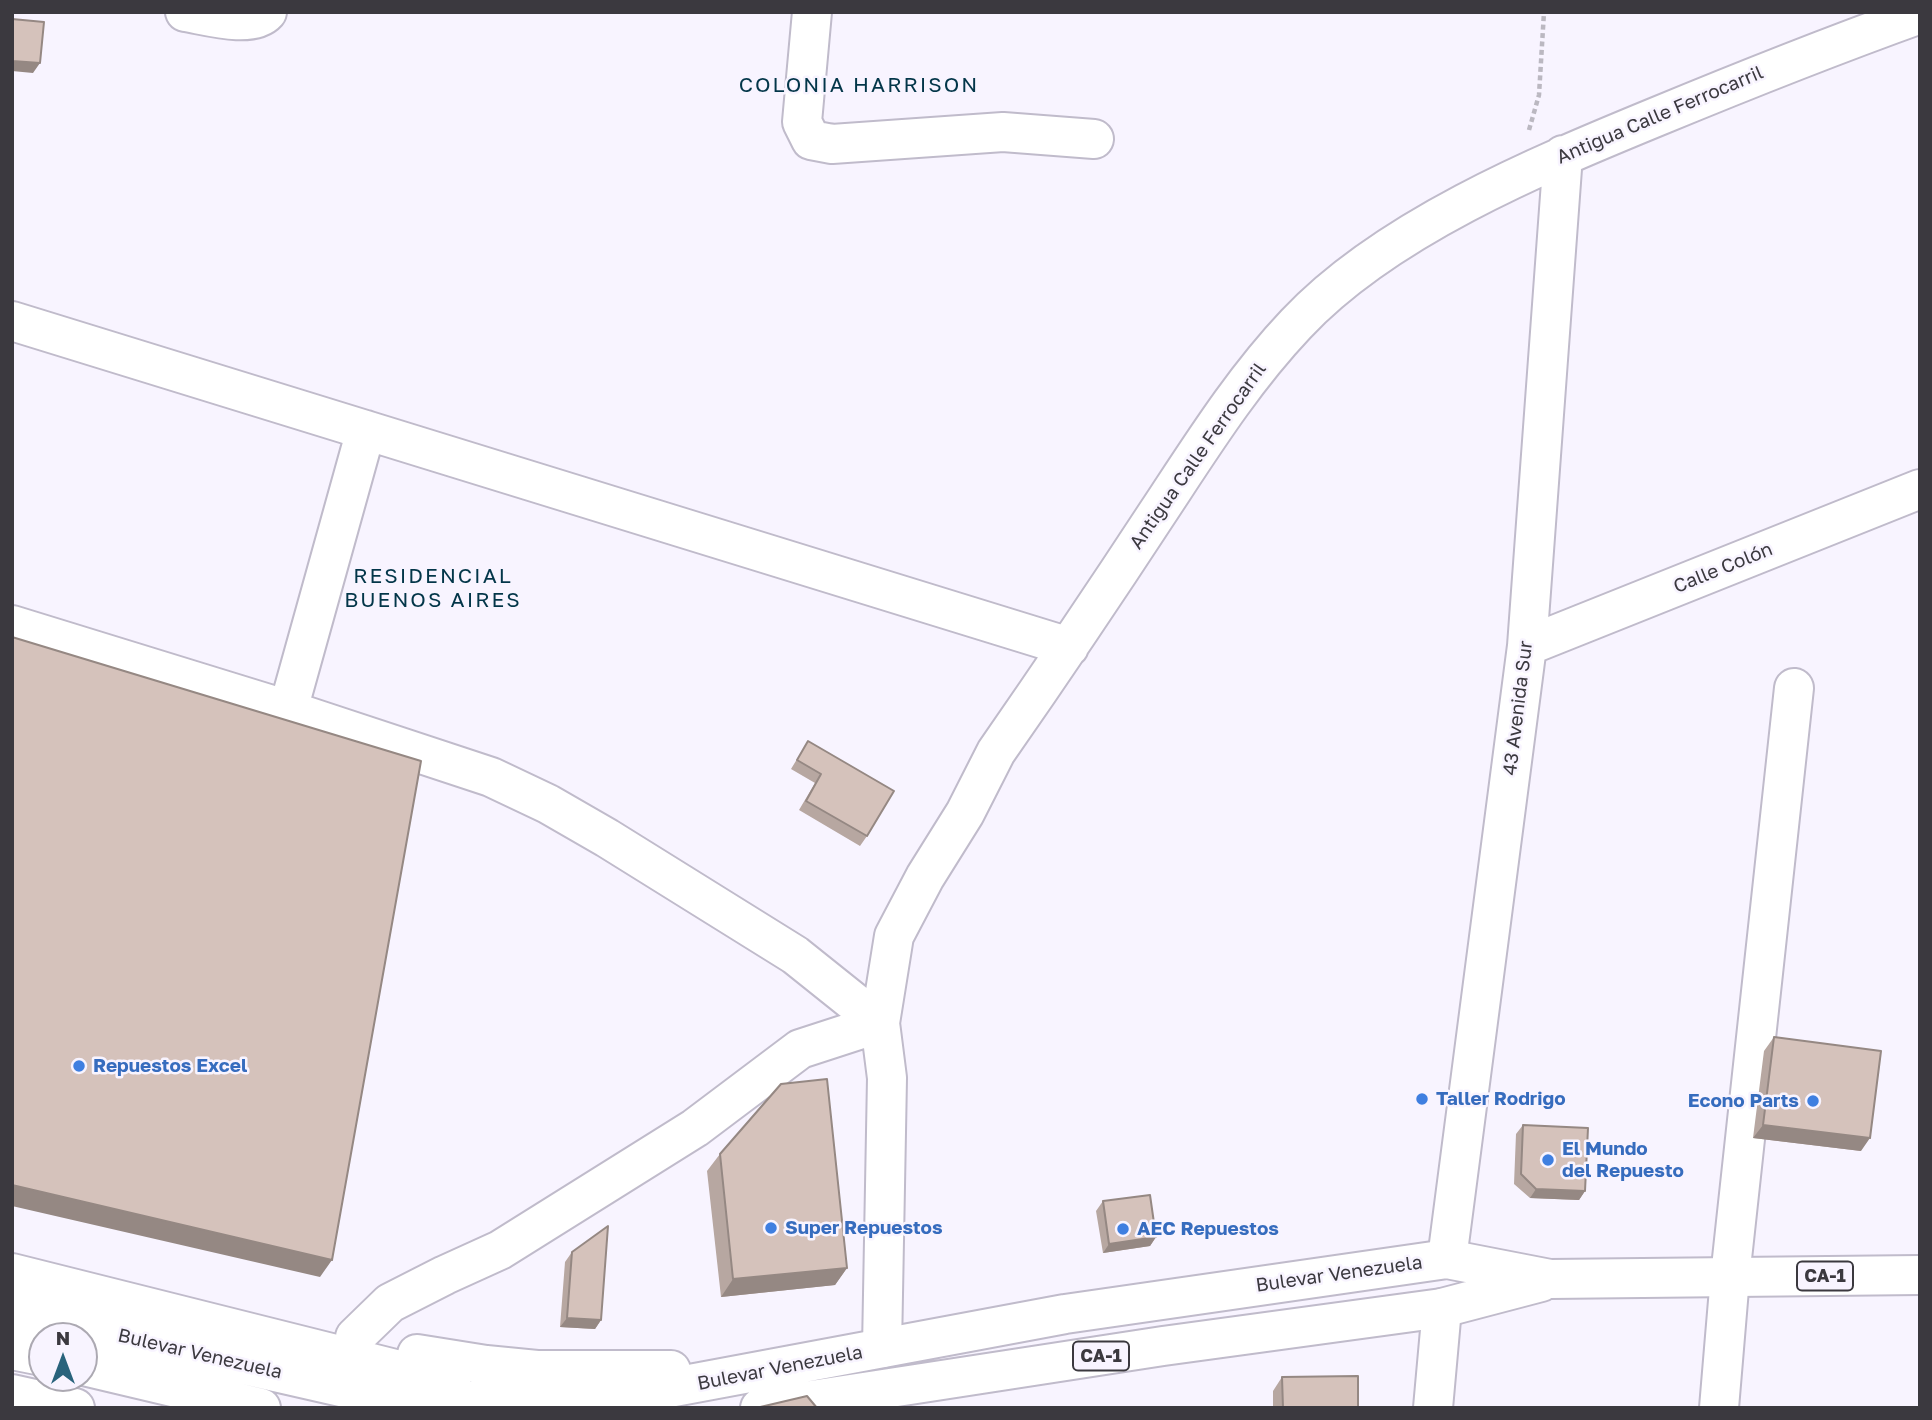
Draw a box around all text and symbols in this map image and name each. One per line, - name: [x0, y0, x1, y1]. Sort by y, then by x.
- street label: Antigua Calle Ferrocarril: [1553, 61, 1767, 169]
- district label: COLONIA HARRISON: [741, 72, 977, 98]
- street label: Antigua Calle Ferrocarril: [1125, 358, 1271, 554]
- street label: Calle Colón: [1670, 538, 1776, 598]
- district label: RESIDENCIAL BUENOS AIRES: [346, 563, 520, 613]
- street label: 43 Avenida Sur: [1498, 639, 1538, 777]
- place label: Repuestos Excel: [93, 1055, 247, 1077]
- marker: Repuestos Excel: [71, 1058, 87, 1074]
- place label: Taller Rodrigo: [1436, 1088, 1566, 1110]
- place label: Econo Parts: [1688, 1090, 1799, 1112]
- marker: Taller Rodrigo: [1414, 1091, 1430, 1107]
- marker: Econo Parts: [1805, 1093, 1821, 1109]
- place label: El Mundo del Repuesto: [1562, 1138, 1684, 1182]
- marker: El Mundo del Repuesto: [1540, 1152, 1556, 1168]
- place label: Super Repuestos: [785, 1217, 943, 1239]
- place label: AEC Repuestos: [1137, 1218, 1279, 1240]
- marker: Super Repuestos: [763, 1220, 779, 1236]
- marker: AEC Repuestos: [1115, 1221, 1131, 1237]
- street label: Bulevar Venezuela: [1254, 1251, 1424, 1297]
- road number: CA-1: [1797, 1261, 1853, 1290]
- north arrow: [28, 1322, 98, 1392]
- street label: Bulevar Venezuela: [116, 1324, 284, 1384]
- text: N: [56, 1326, 70, 1349]
- street label: Bulevar Venezuela: [695, 1341, 865, 1395]
- road number: CA-1: [1073, 1342, 1129, 1371]

